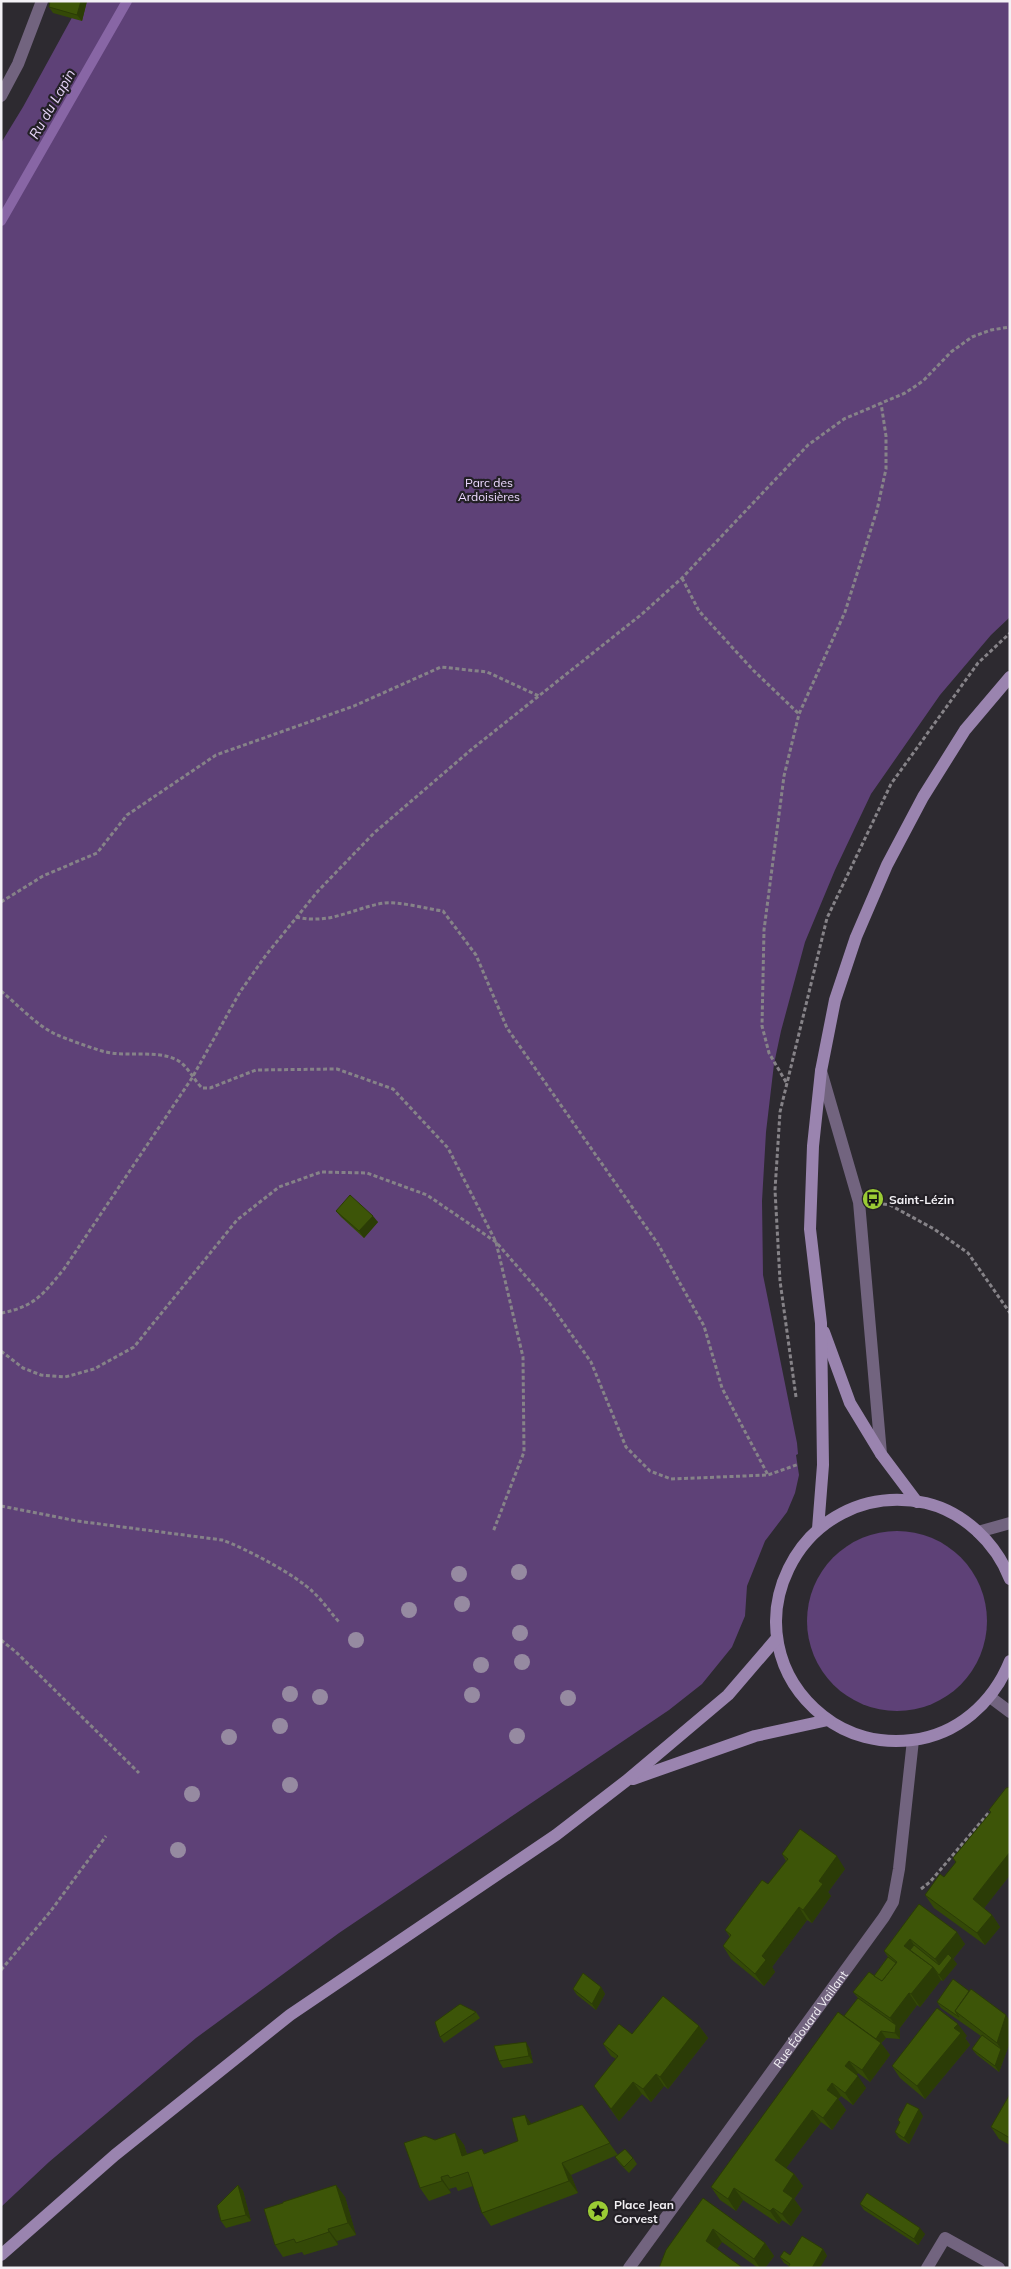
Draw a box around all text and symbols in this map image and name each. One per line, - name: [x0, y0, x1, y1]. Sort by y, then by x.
- water label: Ru du Lapin: [25, 66, 79, 142]
- park label: Parc des Ardoisières: [458, 475, 520, 504]
- bus stop icon: Saint-Lézin: [861, 1187, 885, 1211]
- place label: Saint-Lézin: [889, 1192, 954, 1207]
- street label: Rue Édouard Vaillant: [770, 1967, 850, 2070]
- place label: Place Jean Corvest: [614, 2197, 674, 2226]
- place icon: Place Jean Corvest: [586, 2199, 610, 2223]

